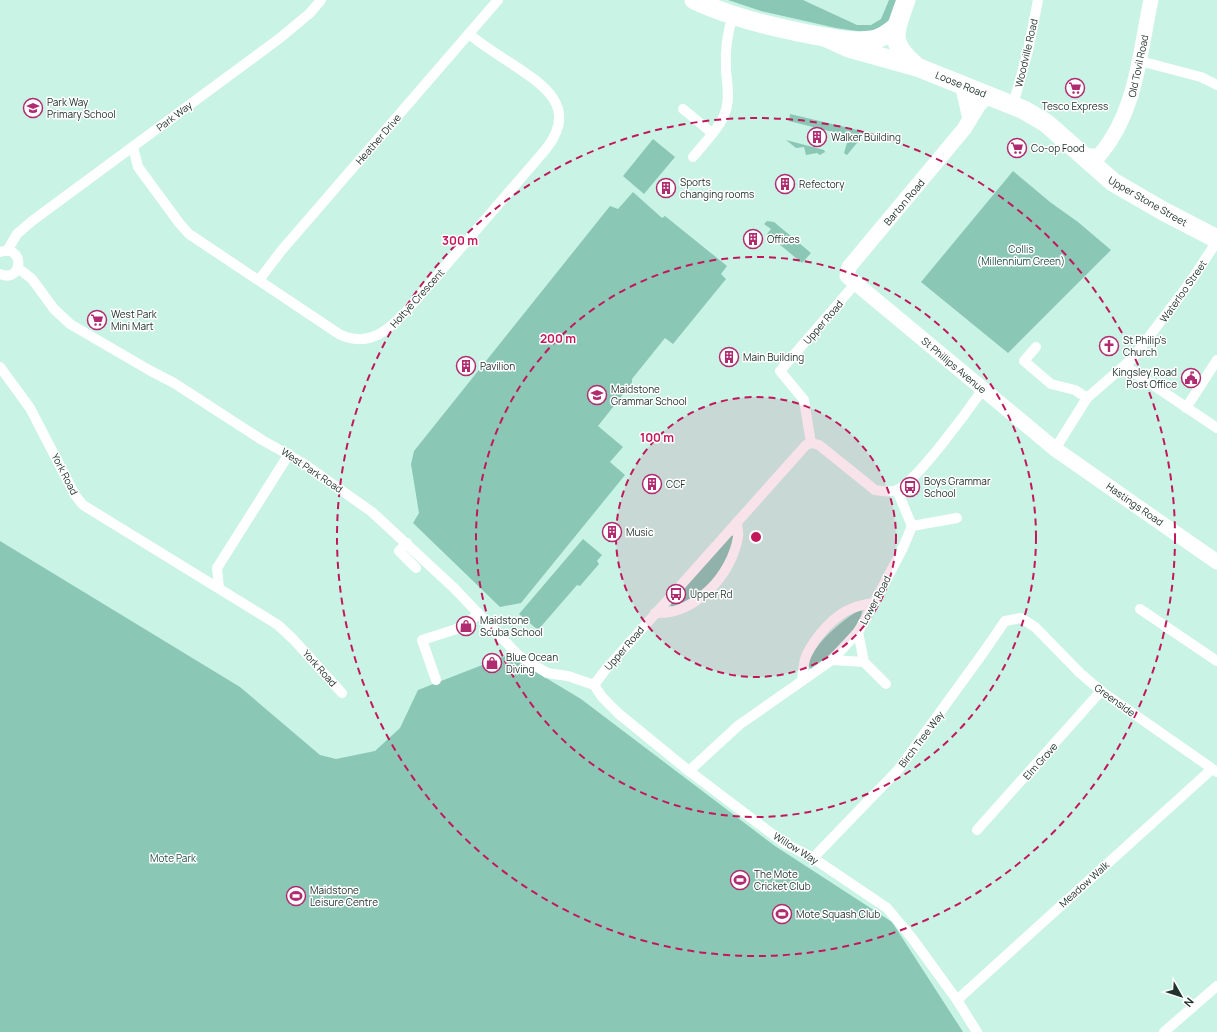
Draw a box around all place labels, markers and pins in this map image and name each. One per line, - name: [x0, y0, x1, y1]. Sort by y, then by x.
- supermarket icon: Tesco Express: [1064, 77, 1086, 99]
- place label: Park Way Primary School: [47, 95, 116, 121]
- school or university icon: Park Way Primary School: [22, 97, 44, 119]
- place label: Tesco Express: [1042, 99, 1108, 113]
- building icon: Walker Building: [806, 126, 828, 148]
- place label: Walker Building: [831, 130, 901, 144]
- supermarket icon: Co-op Food: [1006, 137, 1028, 159]
- place label: Co-op Food: [1031, 141, 1085, 155]
- building icon: Refectory: [774, 173, 796, 195]
- place label: Sports changing rooms: [680, 175, 754, 201]
- building icon: Sports changing rooms: [655, 177, 677, 199]
- place label: Refectory: [799, 177, 845, 191]
- building icon: Offices: [742, 228, 764, 250]
- place label: Offices: [767, 232, 800, 246]
- place label: West Park Mini Mart: [111, 307, 158, 333]
- supermarket icon: West Park Mini Mart: [86, 309, 108, 331]
- place label: St Philip's Church: [1123, 333, 1166, 359]
- church icon: St Philip's Church: [1098, 335, 1120, 357]
- building icon: Main Building: [718, 346, 740, 368]
- place label: Main Building: [743, 350, 804, 364]
- building icon: Pavilion: [455, 355, 477, 377]
- place label: Pavilion: [480, 359, 515, 373]
- place label: Kingsley Road Post Office: [1113, 365, 1177, 391]
- public building icon: Kingsley Road Post Office: [1180, 367, 1202, 389]
- place label: Maidstone Grammar School: [611, 382, 687, 408]
- school or university icon: Maidstone Grammar School: [586, 384, 608, 406]
- building icon: CCF: [641, 473, 663, 495]
- place label: Boys Grammar School: [924, 474, 991, 500]
- bus stop icon: Boys Grammar School: [899, 476, 921, 498]
- place label: CCF: [666, 477, 685, 491]
- building icon: Music: [601, 521, 623, 543]
- place label: Music: [626, 525, 654, 539]
- centre of rings: [749, 530, 763, 544]
- bus stop icon: Upper Rd: [665, 583, 687, 605]
- place label: Upper Rd: [690, 587, 733, 601]
- place label: Maidstone Scuba School: [480, 613, 543, 639]
- shop icon: Maidstone Scuba School: [455, 615, 477, 637]
- place label: Blue Ocean Diving: [506, 650, 558, 676]
- shop icon: Blue Ocean Diving: [481, 652, 503, 674]
- place label: The Mote Cricket Club: [754, 867, 811, 893]
- sports icon: The Mote Cricket Club: [729, 869, 751, 891]
- place label: Maidstone Leisure Centre: [310, 883, 378, 909]
- sports icon: Maidstone Leisure Centre: [285, 885, 307, 907]
- sports icon: Mote Squash Club: [771, 903, 793, 925]
- place label: Mote Squash Club: [796, 907, 880, 921]

